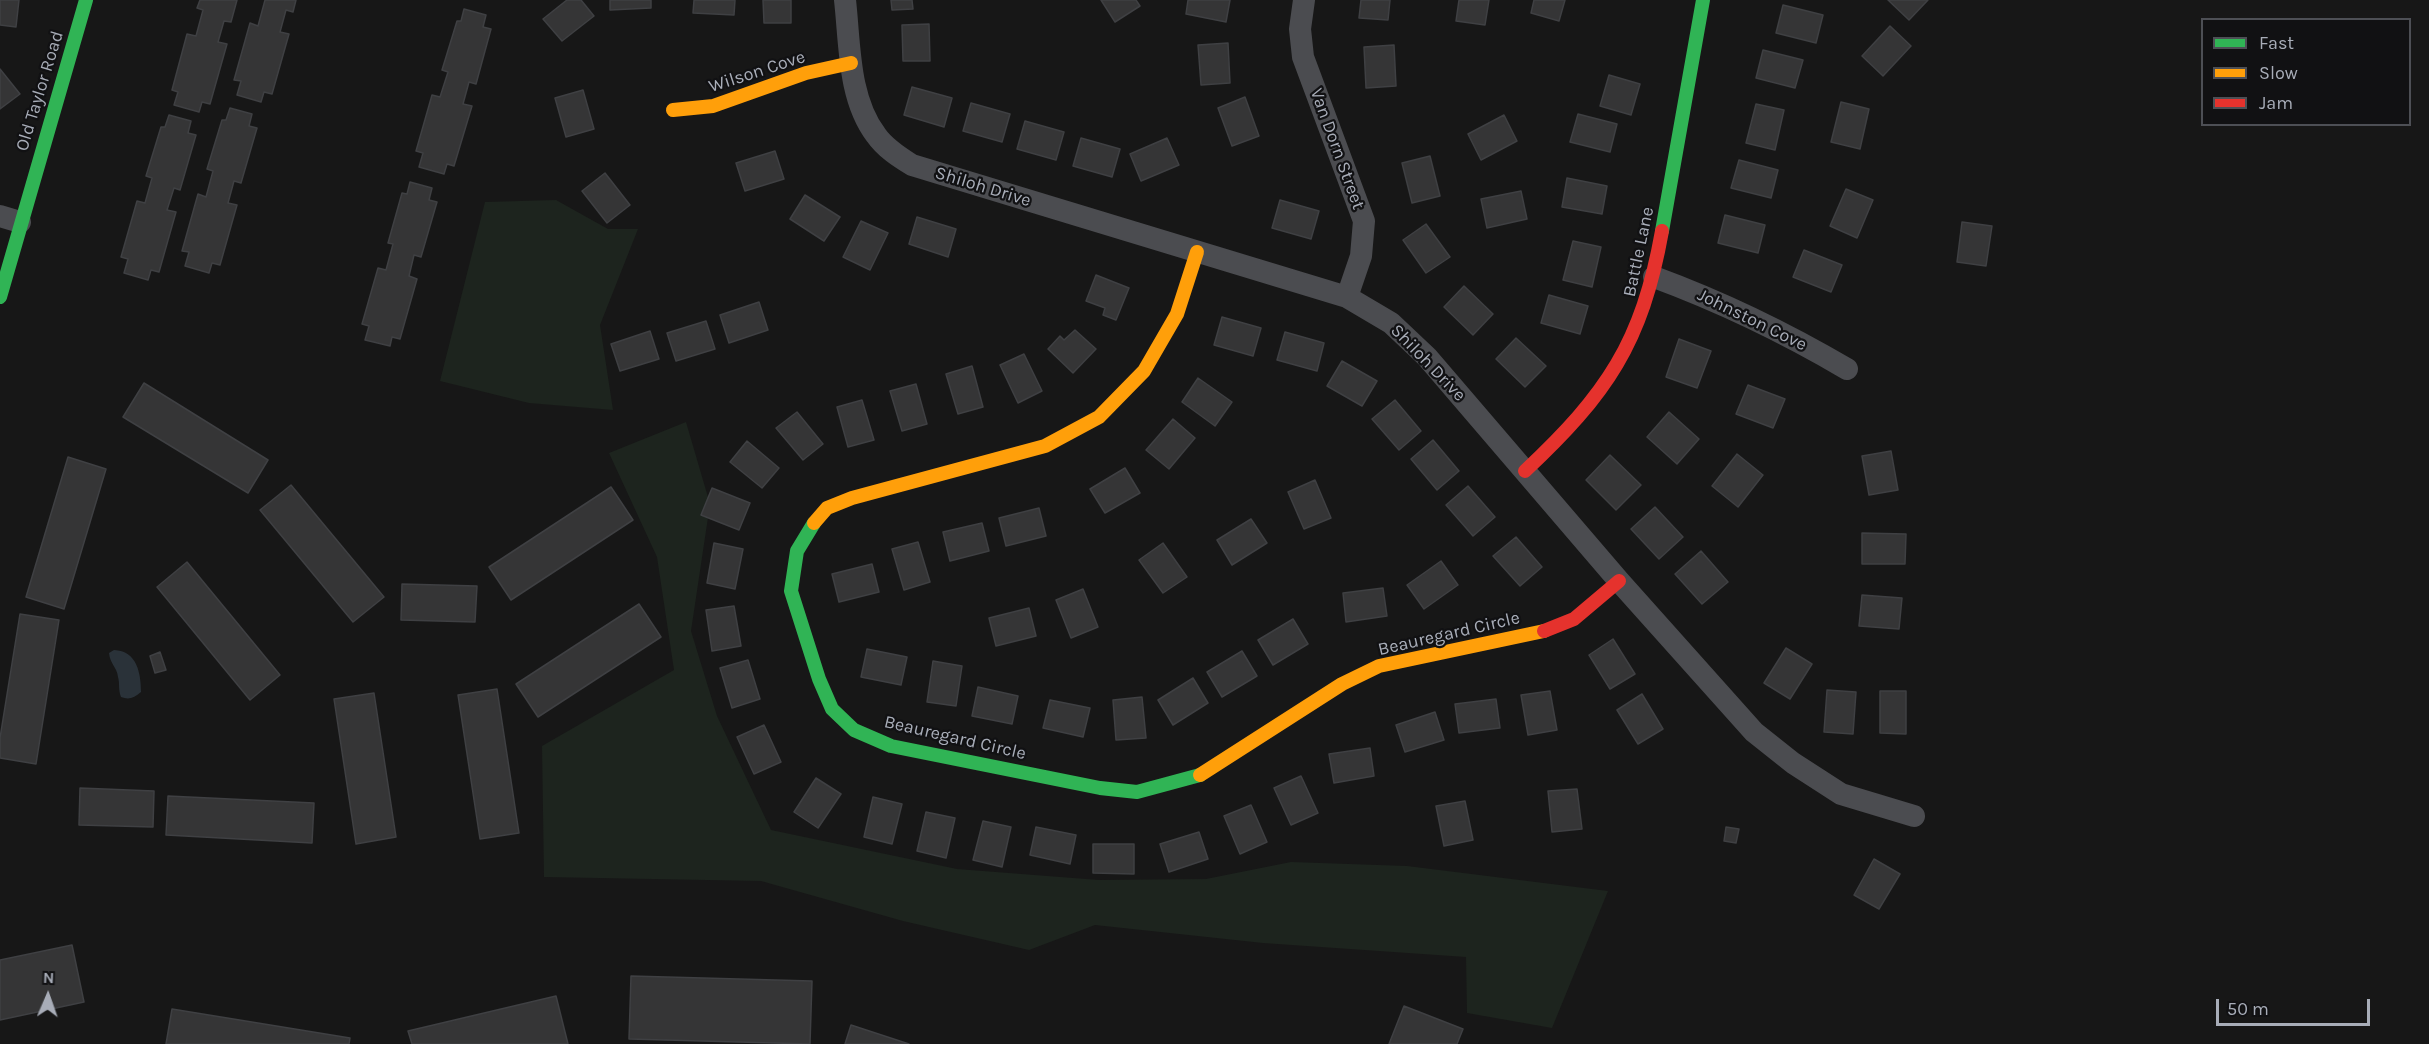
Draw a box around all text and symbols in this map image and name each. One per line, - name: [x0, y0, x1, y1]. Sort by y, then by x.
- legend: [2201, 18, 2411, 126]
- street label: Old Taylor Road: [11, 28, 69, 154]
- text: Fast: [2259, 32, 2294, 54]
- street label: Wilson Cove: [706, 46, 808, 98]
- text: Slow: [2259, 62, 2298, 84]
- street label: Van Dorn Street: [1305, 85, 1369, 213]
- text: Jam: [2259, 92, 2293, 114]
- street label: Shiloh Drive: [932, 162, 1034, 212]
- street label: Battle Lane: [1619, 205, 1659, 299]
- street label: Johnston Cove: [1694, 284, 1810, 356]
- street label: Shiloh Drive: [1386, 320, 1470, 406]
- street label: Beauregard Circle: [1376, 607, 1522, 661]
- street label: Beauregard Circle: [882, 711, 1028, 765]
- north arrow: [18, 966, 78, 1026]
- text: N: [43, 968, 55, 987]
- scale bar: [2219, 987, 2374, 1025]
- text: 50 m: [2227, 998, 2269, 1020]

